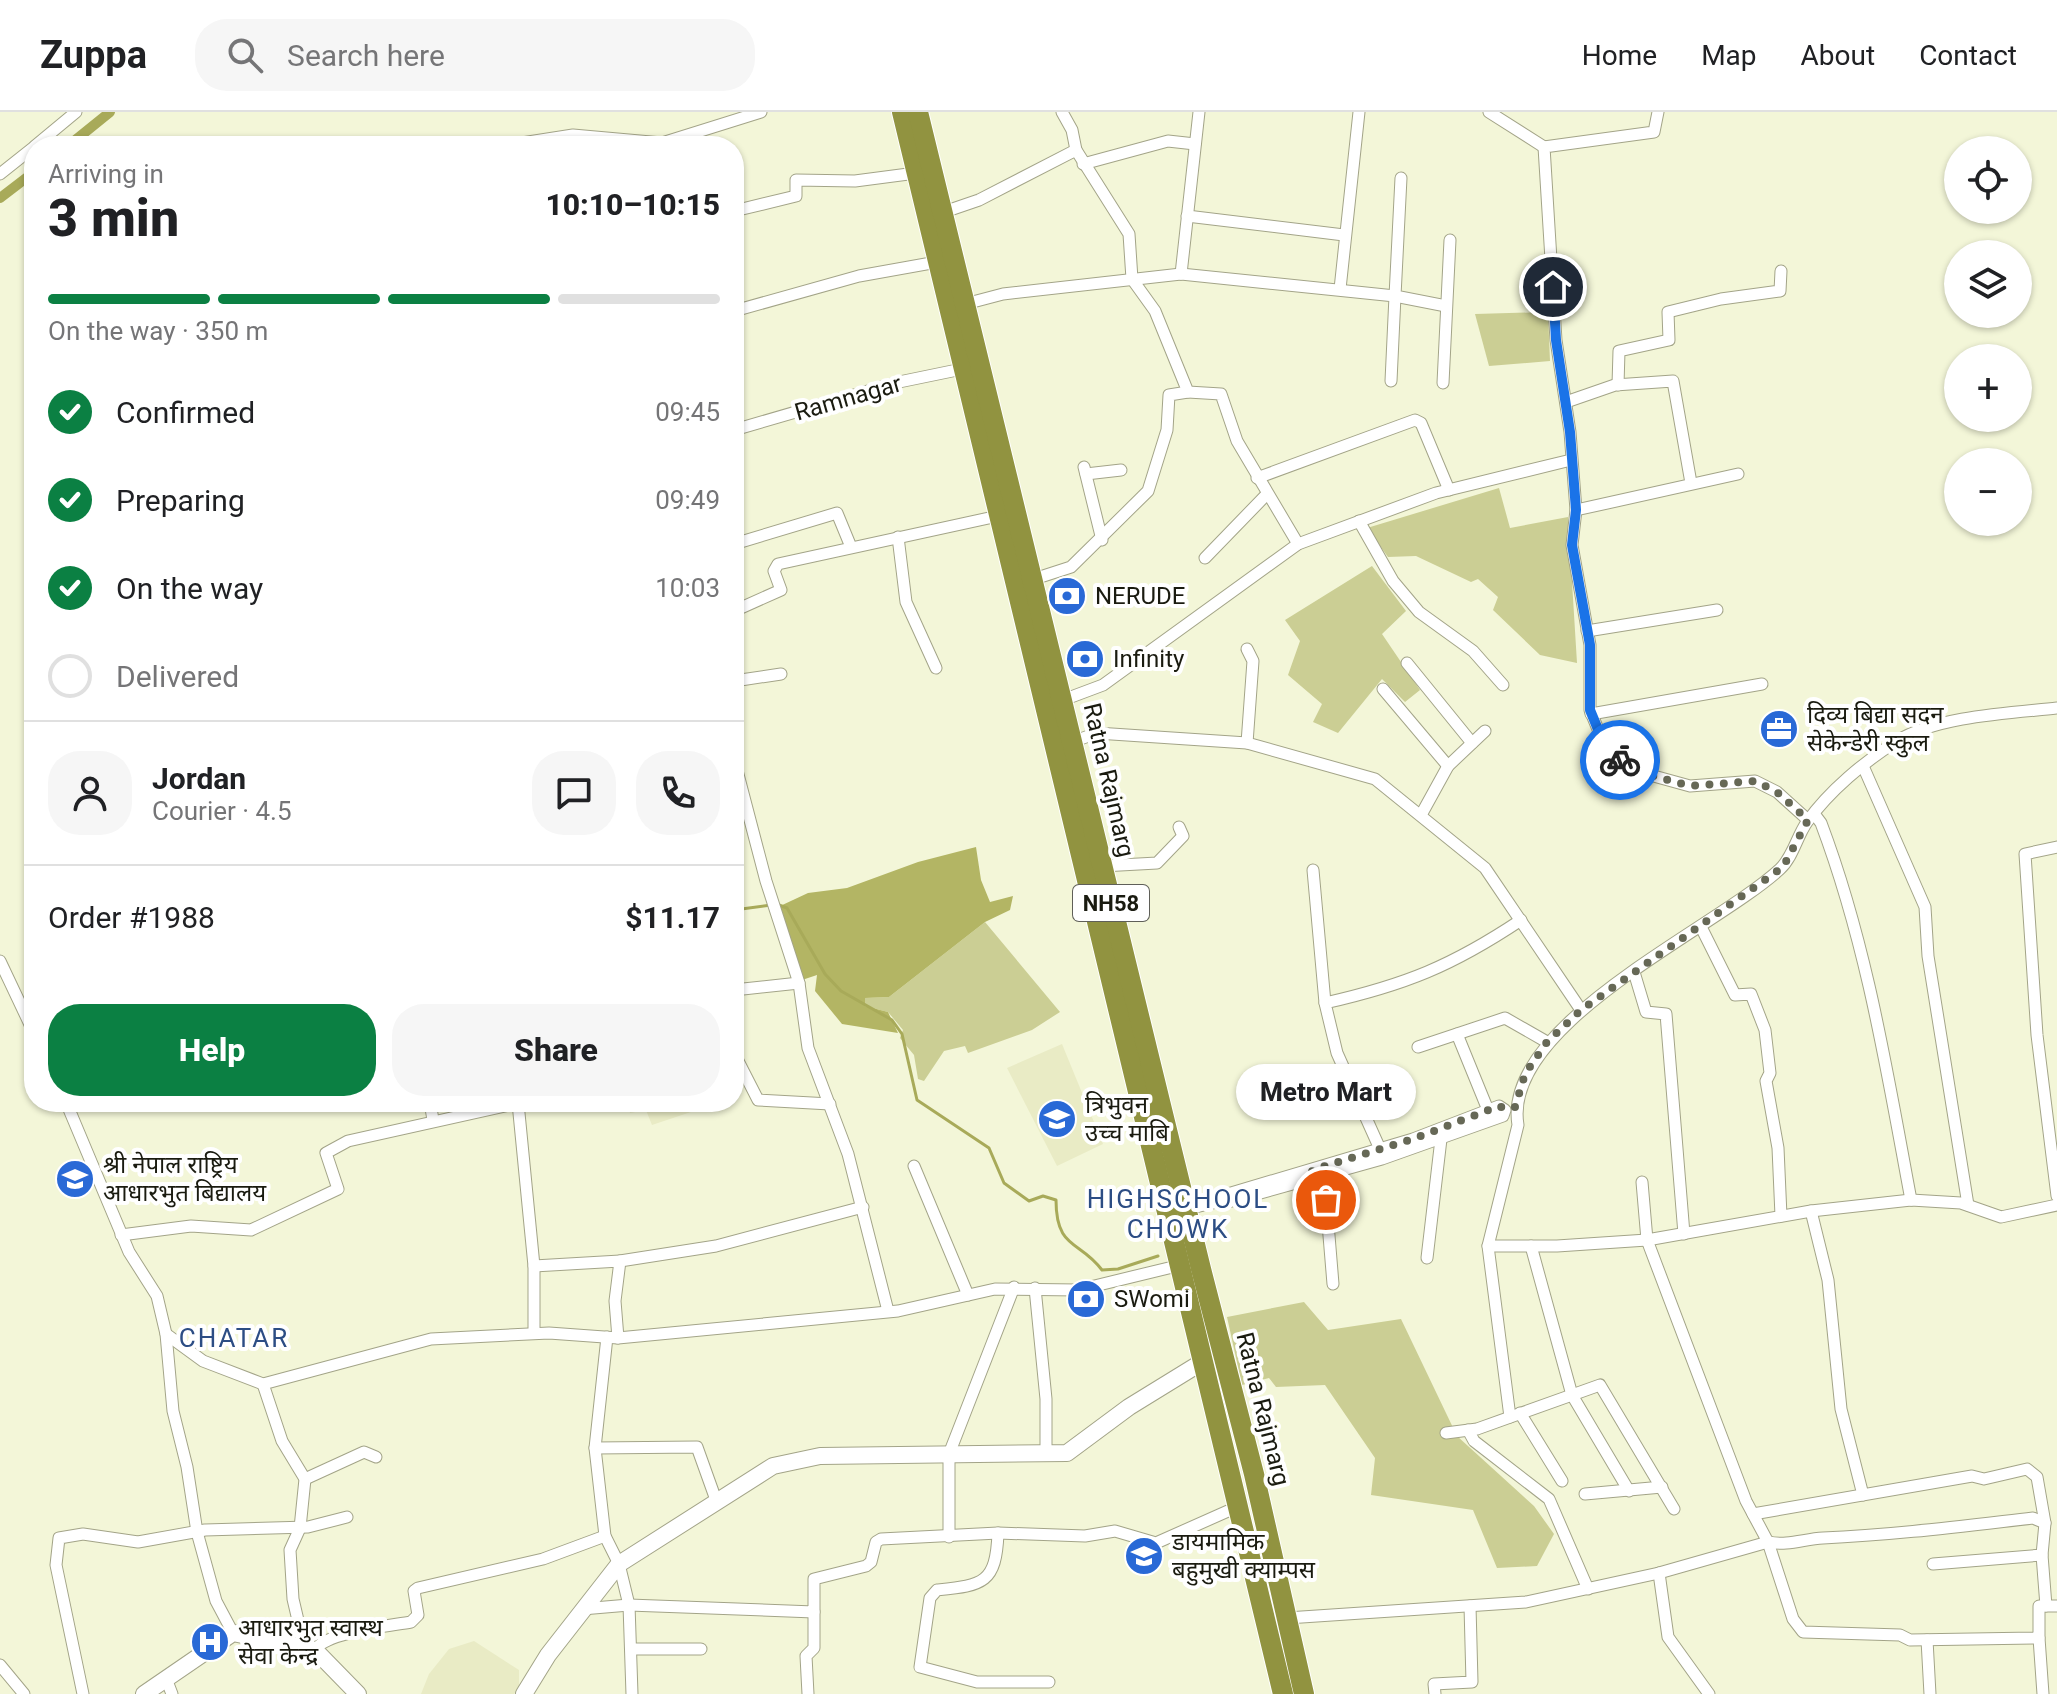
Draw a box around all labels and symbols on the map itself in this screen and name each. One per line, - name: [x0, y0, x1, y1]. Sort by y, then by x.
- pin: [1519, 253, 1587, 321]
- street label: Ramnagar: [791, 369, 905, 427]
- bank icon: NERUDE: [1046, 575, 1088, 617]
- place label: NERUDE: [1095, 582, 1186, 610]
- bank icon: Infinity: [1064, 638, 1106, 680]
- place label: Infinity: [1113, 645, 1185, 673]
- street label: Ratna Rajmarg: [1078, 700, 1140, 860]
- place label: दिव्य बिद्या सदन सेकेन्डेरी स्कुल: [1807, 701, 1944, 758]
- office icon: दिव्य बिद्या सदन सेकेन्डेरी स्कुल: [1758, 708, 1800, 750]
- courier: [1580, 720, 1660, 800]
- road number: NH58: [1073, 885, 1149, 921]
- callout: Metro Mart: [1236, 1064, 1416, 1120]
- place label: त्रिभुवन उच्च माबि: [1085, 1091, 1170, 1147]
- school or university icon: त्रिभुवन उच्च माबि: [1036, 1098, 1078, 1140]
- place label: श्री नेपाल राष्ट्रिय आधारभुत बिद्यालय: [103, 1151, 267, 1208]
- school or university icon: श्री नेपाल राष्ट्रिय आधारभुत बिद्यालय: [54, 1158, 96, 1200]
- pin: [1292, 1166, 1360, 1234]
- district label: HIGHSCHOOL CHOWK: [1087, 1184, 1269, 1244]
- bank icon: SWomi: [1065, 1278, 1107, 1320]
- place label: SWomi: [1114, 1285, 1190, 1313]
- district label: CHATAR: [179, 1323, 289, 1353]
- street label: Ratna Rajmarg: [1230, 1329, 1296, 1489]
- place label: डायमामिक बहुमुखी क्याम्पस: [1171, 1528, 1316, 1586]
- school or university icon: डायमामिक बहुमुखी क्याम्पस: [1123, 1535, 1165, 1577]
- place label: आधारभुत स्वास्थ सेवा केन्द्र: [238, 1614, 384, 1670]
- hospital icon: आधारभुत स्वास्थ सेवा केन्द्र: [189, 1621, 231, 1663]

